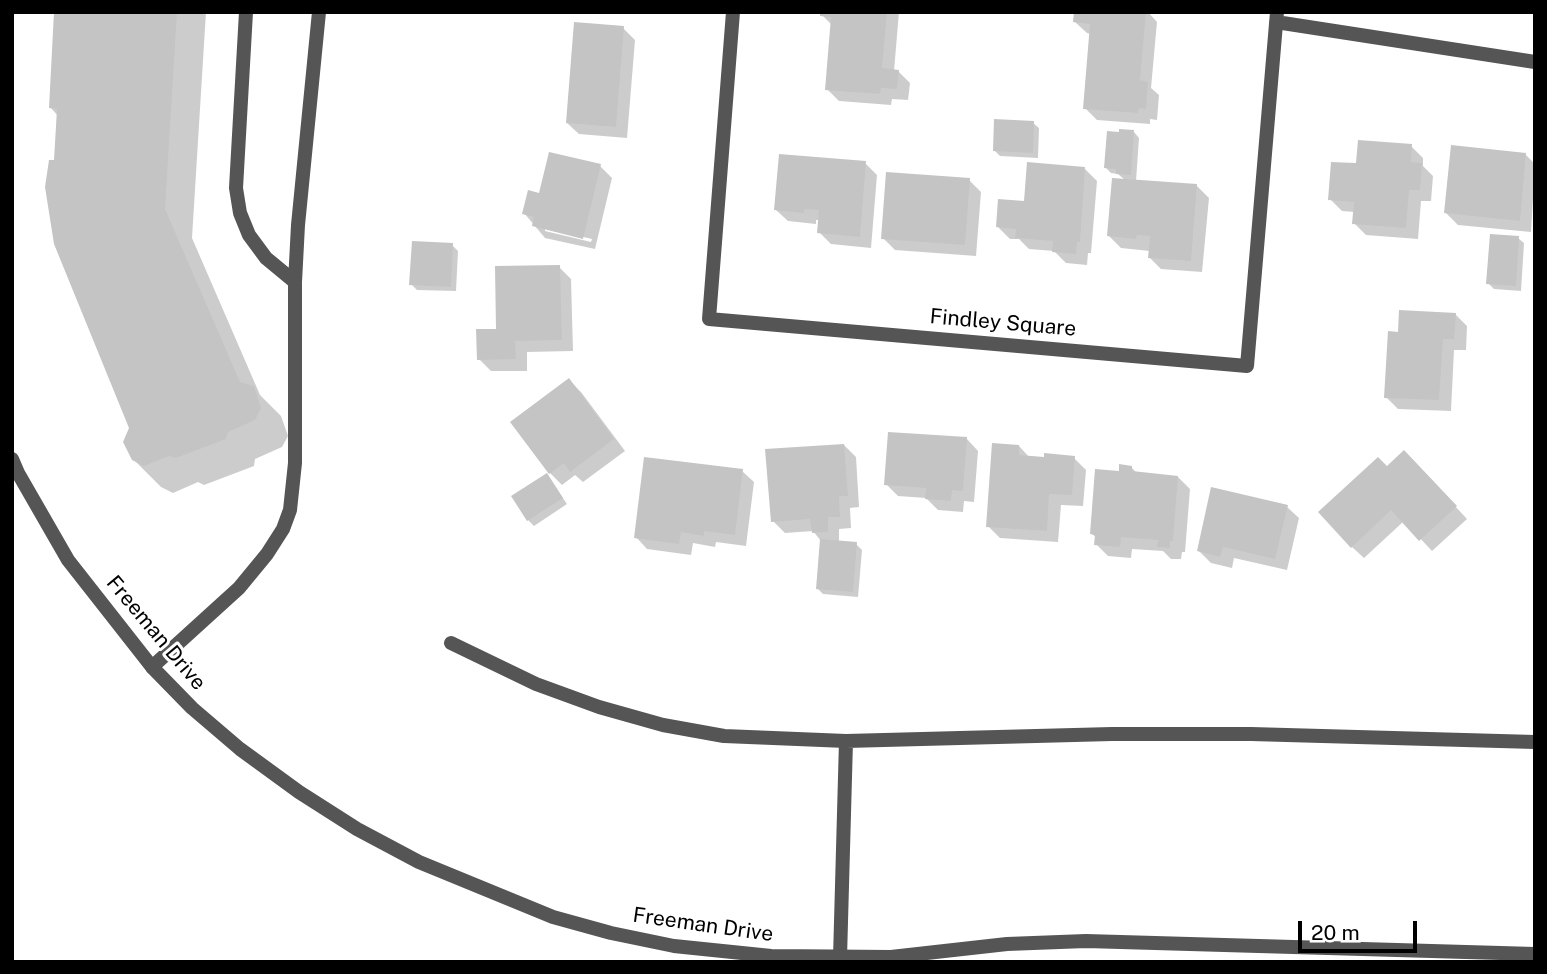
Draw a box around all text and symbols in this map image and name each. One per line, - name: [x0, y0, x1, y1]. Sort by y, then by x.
- street label: Findley Square: [929, 304, 1077, 342]
- street label: Freeman Drive: [101, 571, 211, 695]
- street label: Freeman Drive: [631, 903, 775, 947]
- scale bar: [1302, 908, 1421, 952]
- text: 20 m: [1311, 920, 1360, 945]

